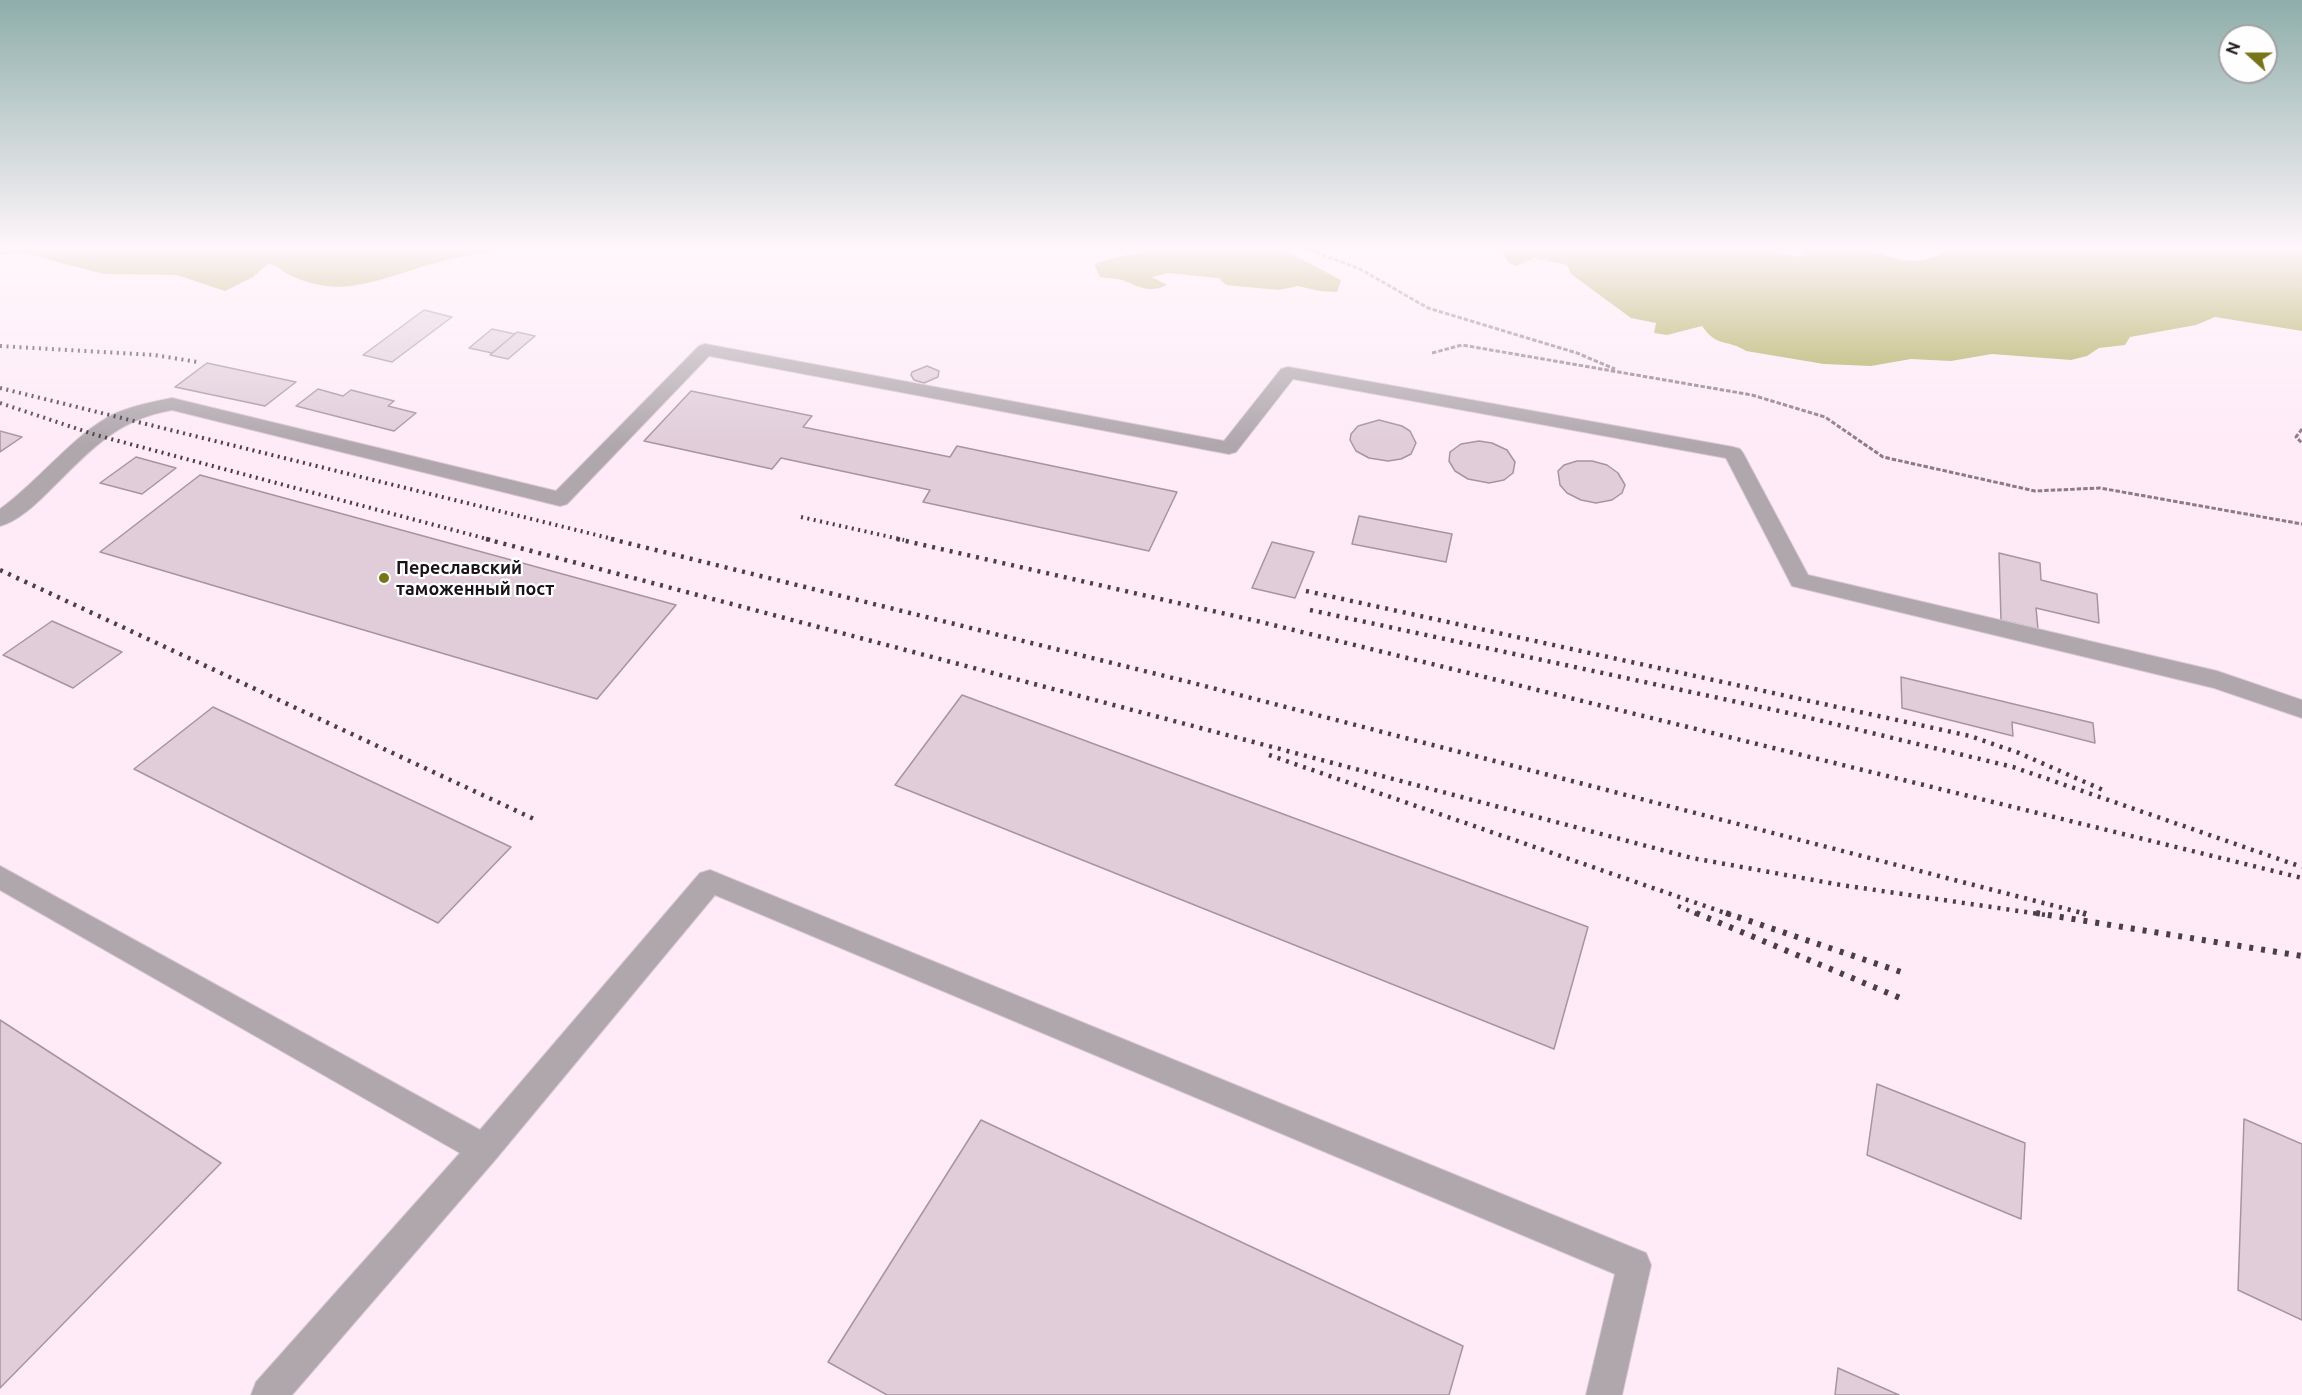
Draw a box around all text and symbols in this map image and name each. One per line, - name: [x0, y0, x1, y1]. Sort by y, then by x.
- north arrow: [2218, 24, 2278, 84]
- text: N: [2223, 39, 2244, 57]
- place label: Переславский таможенный пост: [396, 557, 554, 600]
- marker: Переславский таможенный пост: [377, 571, 391, 585]

